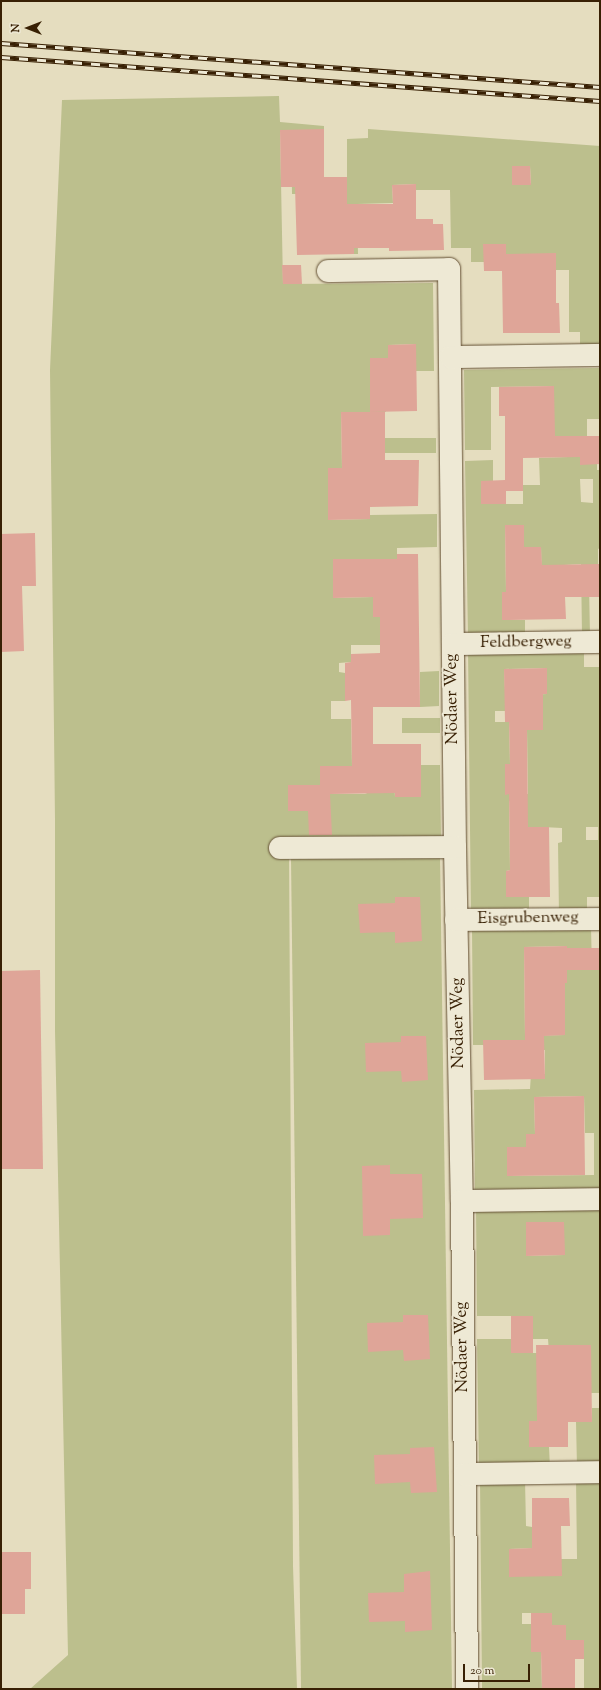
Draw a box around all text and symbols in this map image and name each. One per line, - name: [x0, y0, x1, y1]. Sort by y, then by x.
- north arrow: [8, 8, 48, 48]
- text: N: [8, 24, 24, 32]
- street label: Feldbergweg: [480, 632, 572, 654]
- street label: Nödaer Weg: [442, 653, 464, 745]
- street label: Eisgrubenweg: [477, 908, 579, 930]
- street label: Nödaer Weg: [448, 977, 470, 1069]
- street label: Nödaer Weg: [452, 1301, 474, 1393]
- scale bar: [465, 1656, 532, 1682]
- text: 20 m: [470, 1662, 494, 1680]

